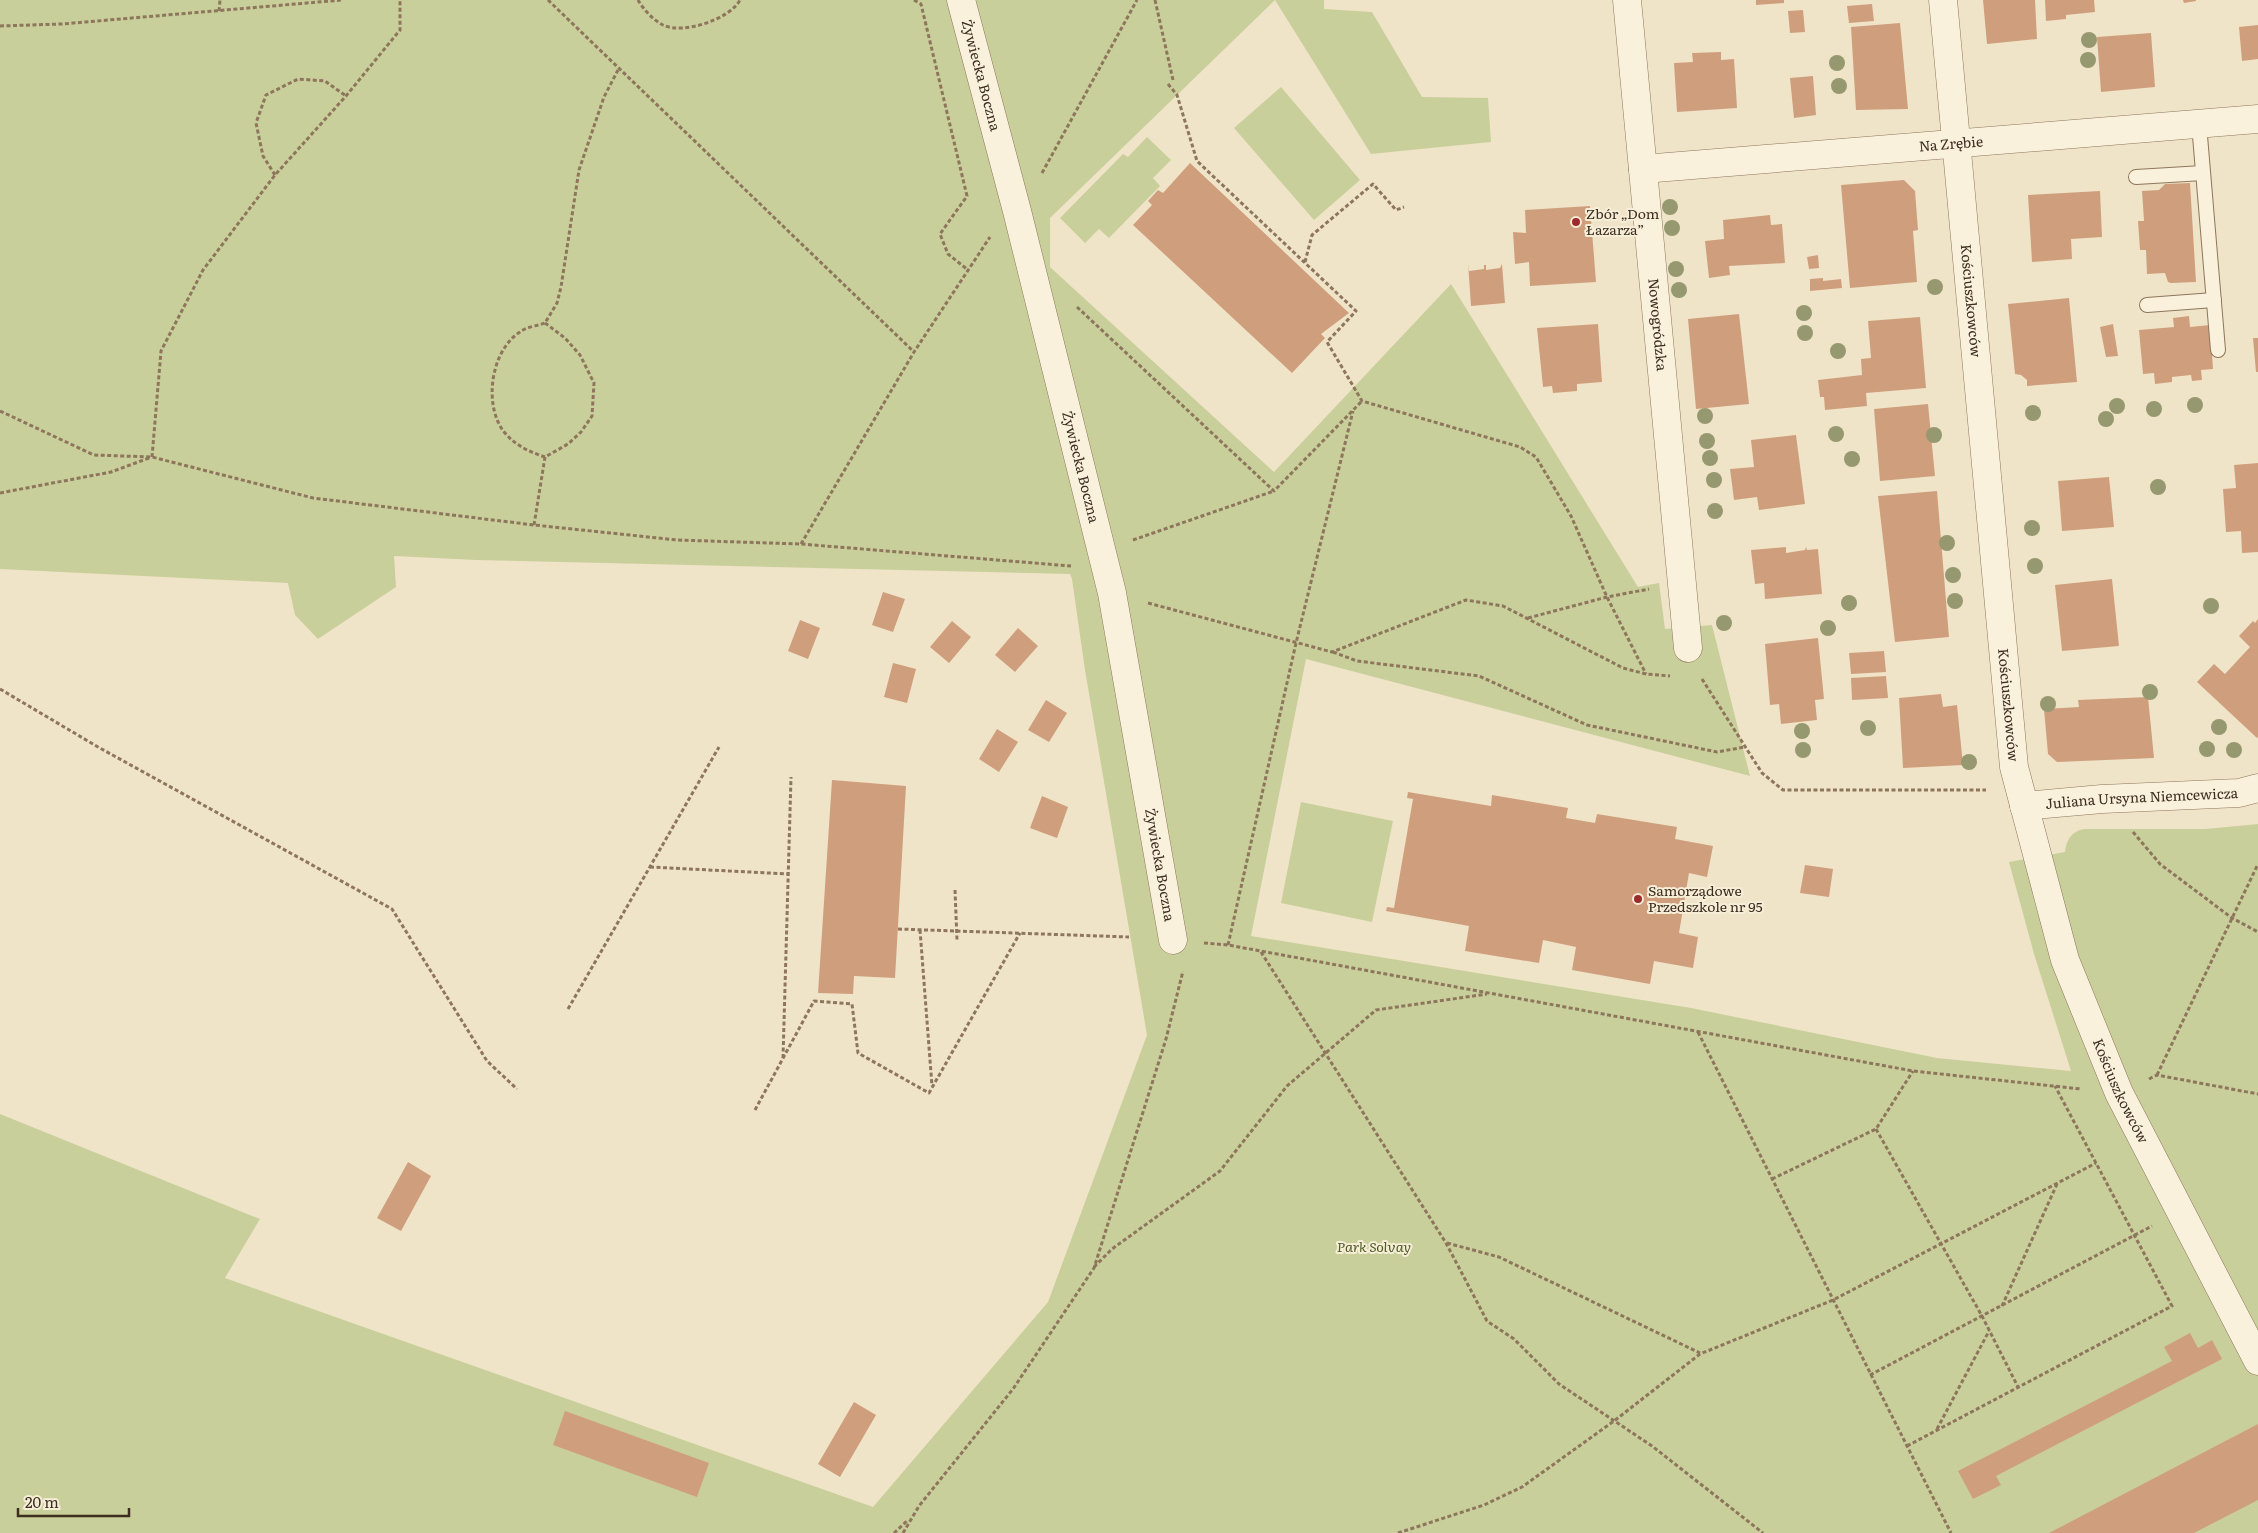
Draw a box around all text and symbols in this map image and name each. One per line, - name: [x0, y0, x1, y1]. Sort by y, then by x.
- street label: Żywiecka Boczna: [958, 17, 1006, 134]
- street label: Na Zrębie: [1918, 130, 1984, 156]
- place label: Zbór „Dom Łazarza”: [1586, 203, 1660, 239]
- marker: Zbór „Dom Łazarza”: [1570, 216, 1582, 228]
- street label: Kościuszkowców: [1957, 243, 1987, 358]
- street label: Nowogródzka: [1644, 277, 1673, 372]
- street label: Żywiecka Boczna: [1058, 409, 1105, 525]
- street label: Kościuszkowców: [1994, 647, 2024, 762]
- street label: Juliana Ursyna Niemcewicza: [2044, 782, 2239, 813]
- street label: Żywiecka Boczna: [1141, 807, 1181, 923]
- place label: Samorządowe Przedszkole nr 95: [1648, 880, 1763, 916]
- marker: Samorządowe Przedszkole nr 95: [1632, 893, 1644, 905]
- street label: Kościuszkowców: [2089, 1035, 2154, 1146]
- park label: Park Solvay: [1337, 1236, 1411, 1256]
- scale bar: [18, 1486, 129, 1518]
- text: 20 m: [25, 1490, 59, 1513]

